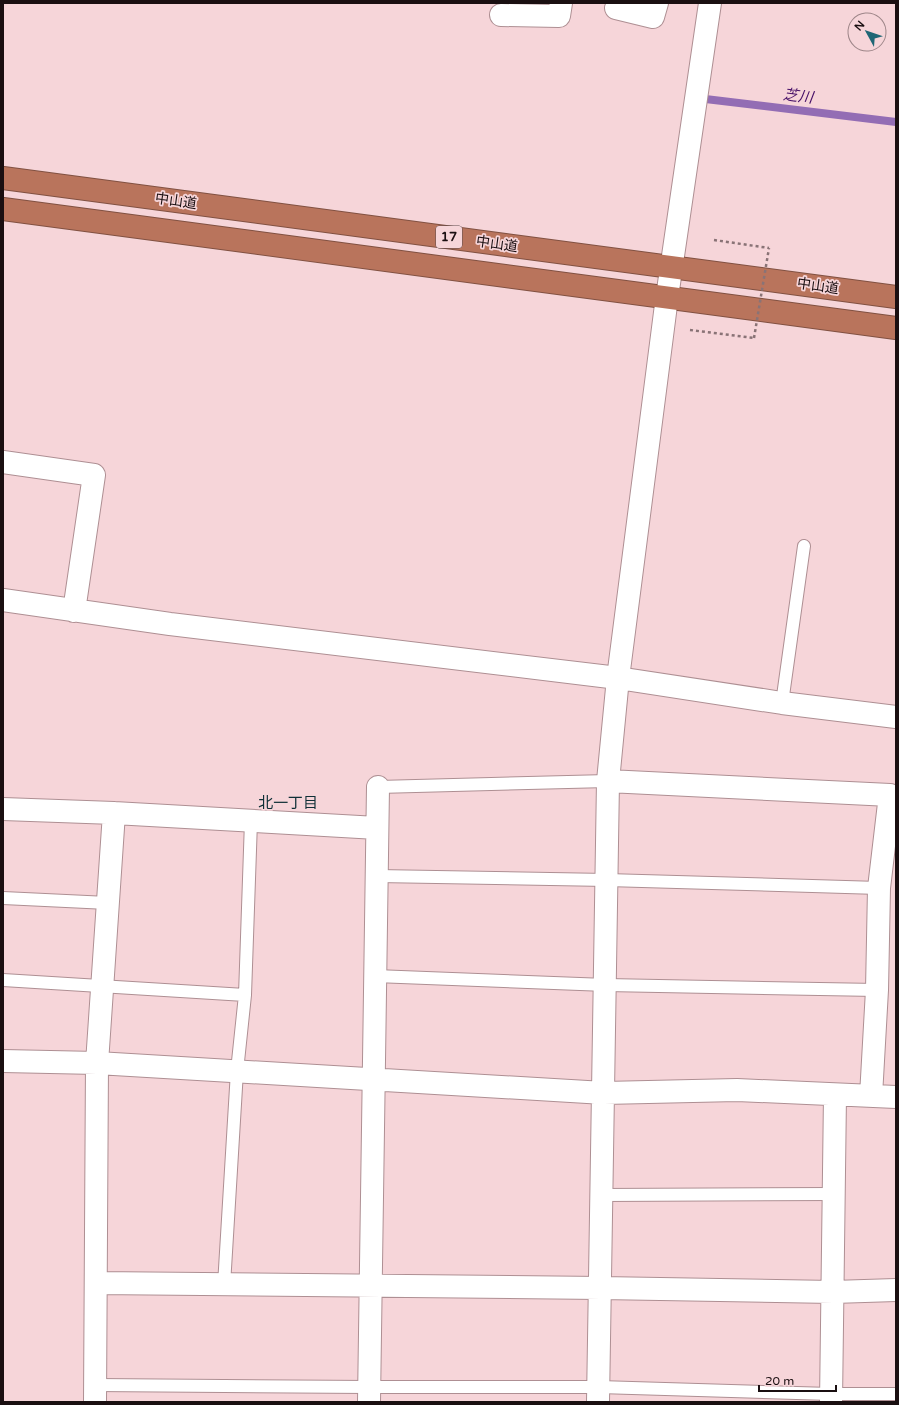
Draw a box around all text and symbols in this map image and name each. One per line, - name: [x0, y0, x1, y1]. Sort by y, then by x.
- north arrow: [847, 12, 887, 52]
- text: N: [852, 18, 868, 33]
- water label: 芝川: [782, 85, 816, 107]
- street label: 中山道: [154, 190, 198, 212]
- road number: 17: [436, 226, 462, 248]
- street label: 中山道: [475, 233, 519, 255]
- street label: 中山道: [796, 275, 840, 297]
- district label: 北一丁目: [258, 794, 318, 812]
- scale bar: [759, 1367, 836, 1393]
- text: 20 m: [765, 1374, 794, 1388]

